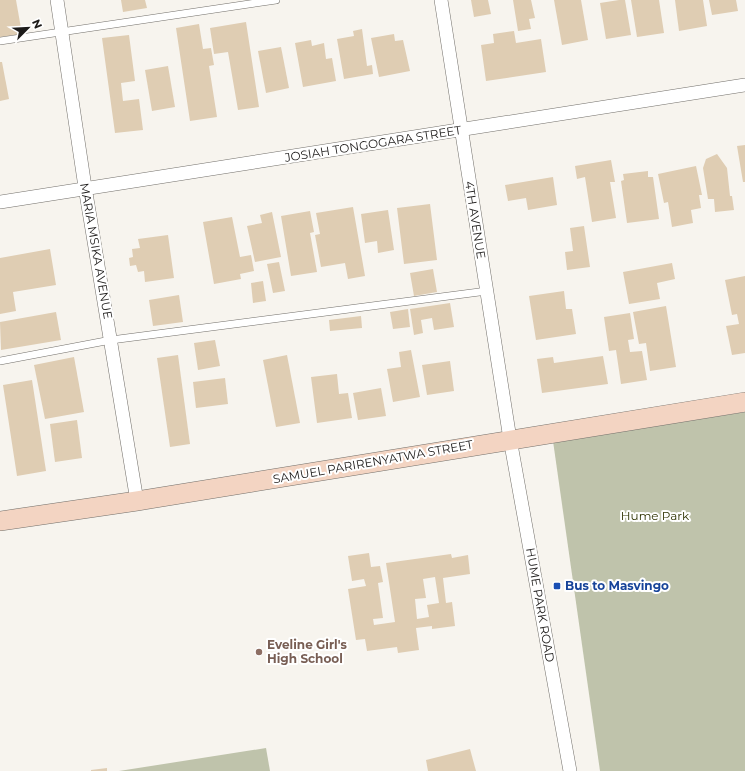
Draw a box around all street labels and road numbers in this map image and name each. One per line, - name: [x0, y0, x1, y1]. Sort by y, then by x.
- street label: JOSIAH TONGOGARA STREET: [283, 122, 462, 165]
- street label: 4TH AVENUE: [462, 180, 489, 260]
- street label: MARIA MSIKA AVENUE: [77, 182, 116, 320]
- street label: SAMUEL PARIRENYATWA STREET: [272, 436, 474, 487]
- street label: HUME PARK ROAD: [523, 546, 558, 663]

